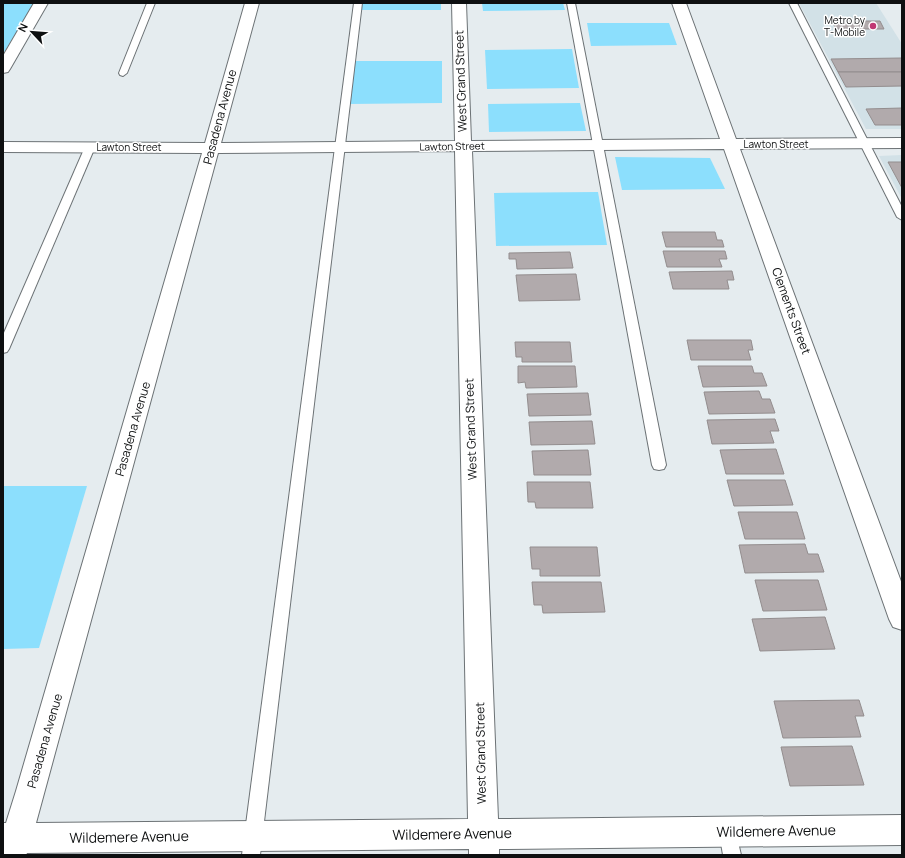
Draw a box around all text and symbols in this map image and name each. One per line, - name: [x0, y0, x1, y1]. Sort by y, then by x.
- north arrow: [12, 12, 52, 52]
- place label: Metro by T-Mobile: [824, 13, 866, 39]
- text: N: [14, 20, 31, 34]
- marker: Metro by T-Mobile: [868, 21, 878, 31]
- street label: West Grand Street: [450, 30, 471, 132]
- street label: Pasadena Avenue: [199, 67, 240, 166]
- street label: Lawton Street: [743, 137, 809, 151]
- street label: Lawton Street: [419, 138, 485, 154]
- street label: Lawton Street: [96, 140, 162, 154]
- street label: Clements Street: [768, 265, 815, 357]
- street label: West Grand Street: [460, 378, 481, 480]
- street label: Pasadena Avenue: [111, 380, 154, 478]
- street label: Pasadena Avenue: [23, 692, 66, 790]
- street label: West Grand Street: [471, 702, 490, 804]
- street label: Wildemere Avenue: [716, 820, 836, 841]
- street label: Wildemere Avenue: [392, 823, 512, 844]
- street label: Wildemere Avenue: [69, 826, 189, 847]

